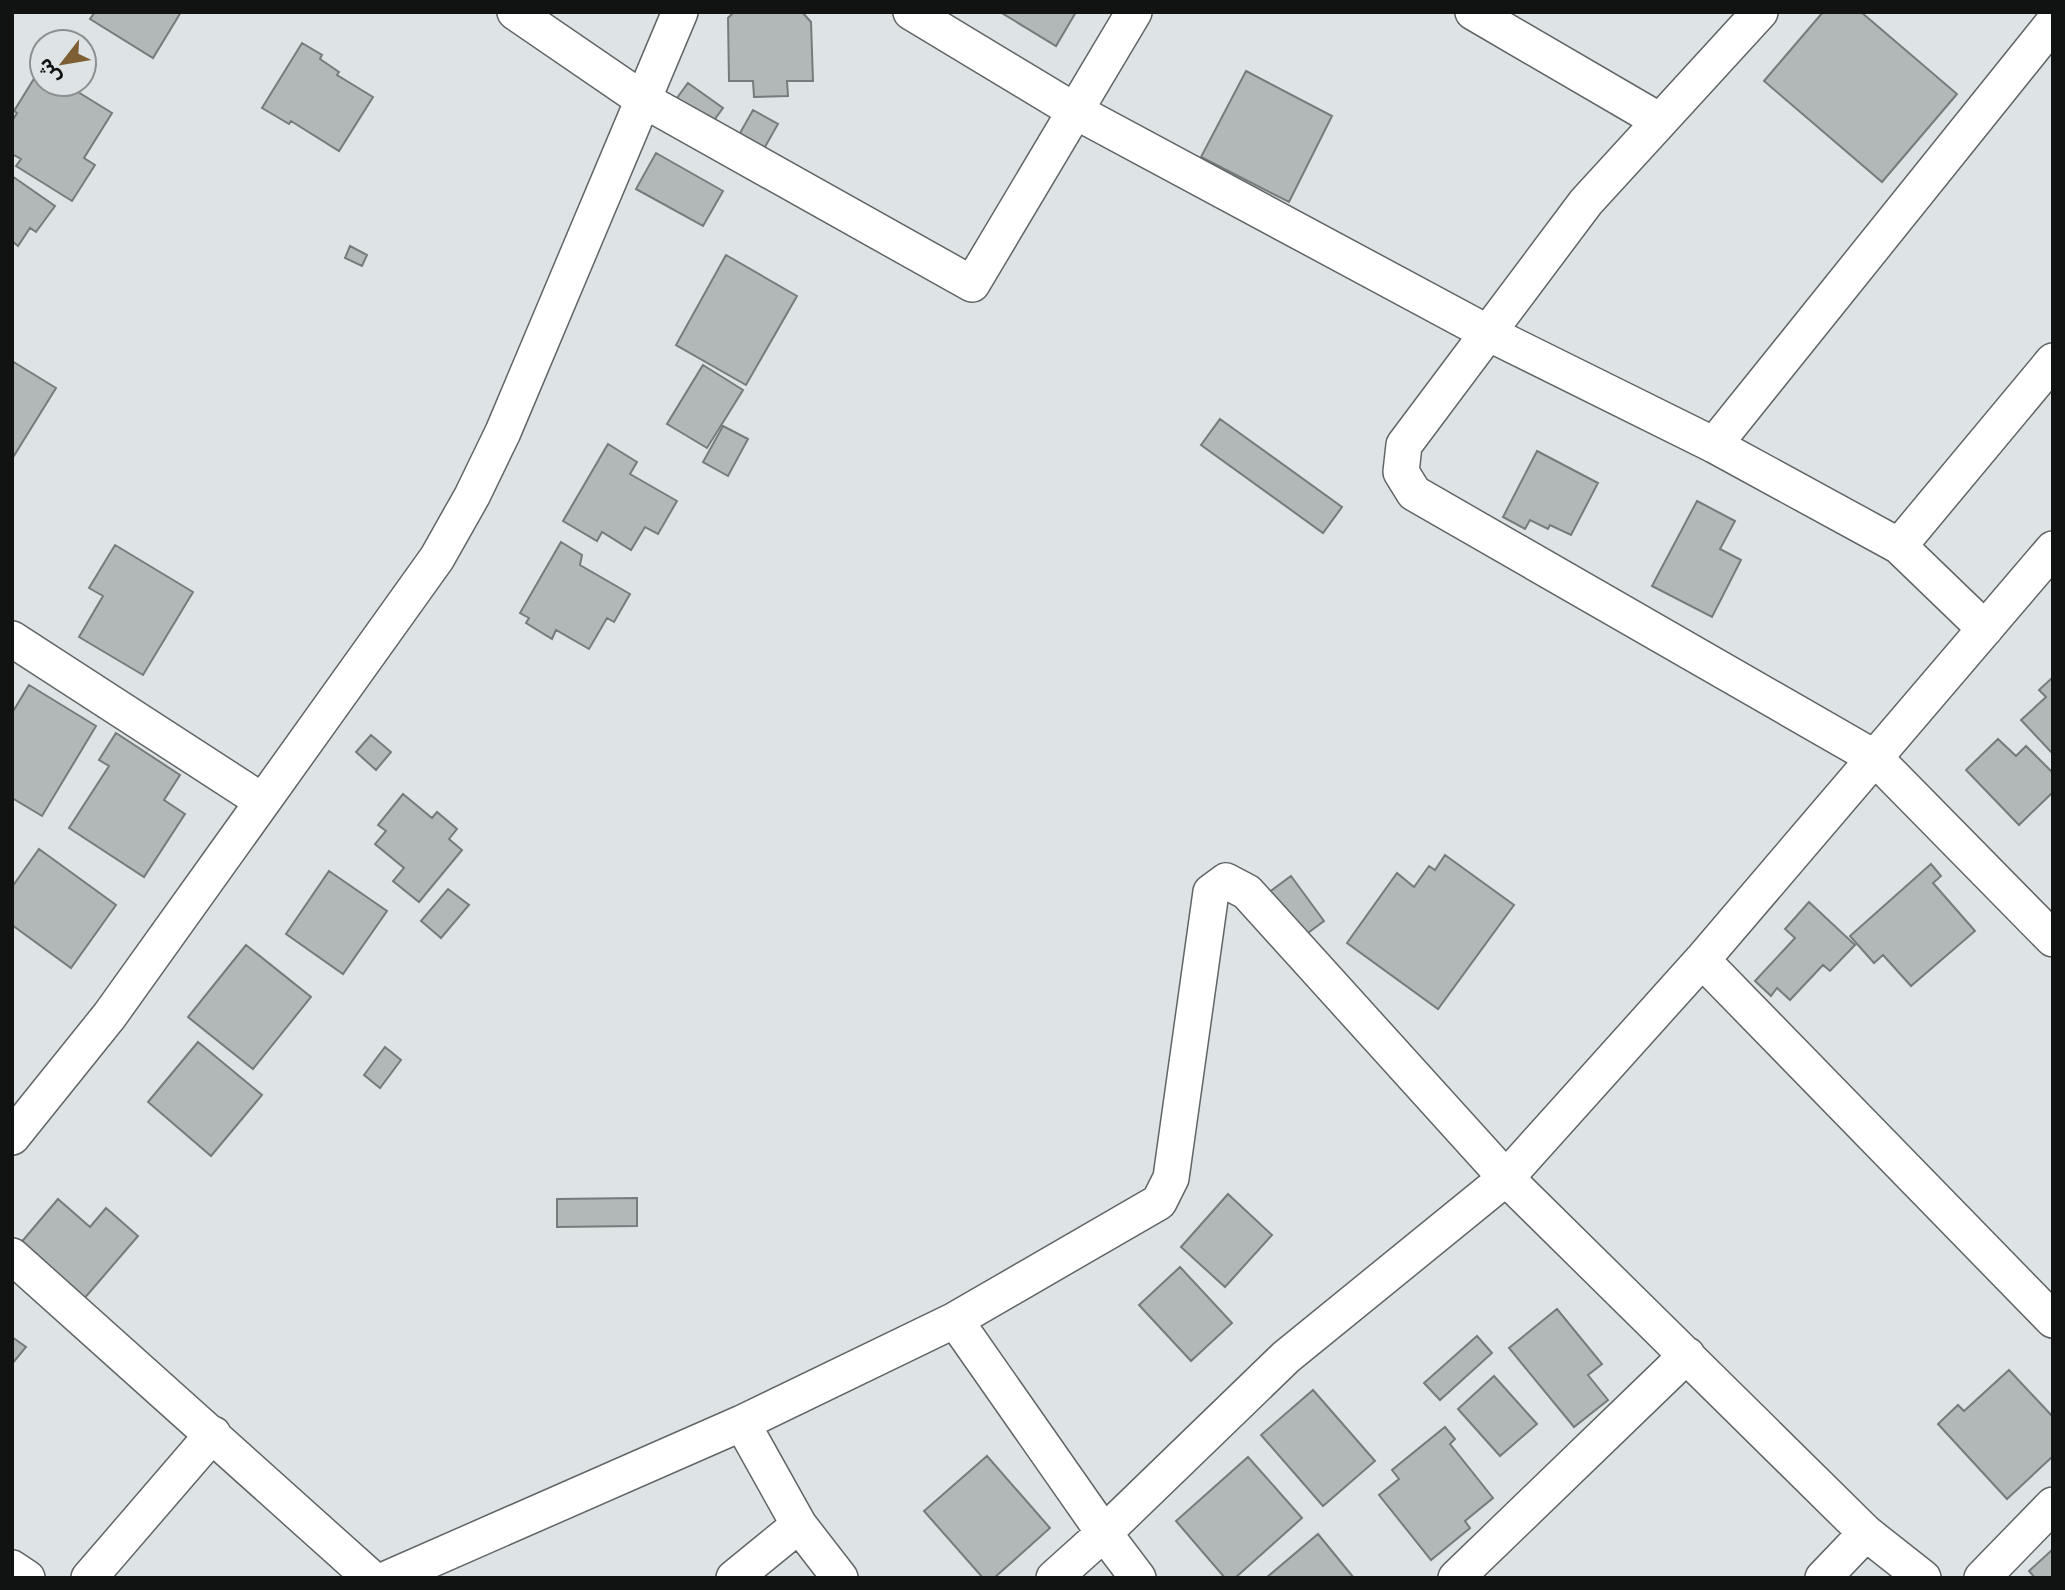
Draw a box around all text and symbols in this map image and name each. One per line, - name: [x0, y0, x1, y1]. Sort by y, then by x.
- north arrow: [28, 28, 98, 98]
- text: ش: [31, 53, 67, 90]

